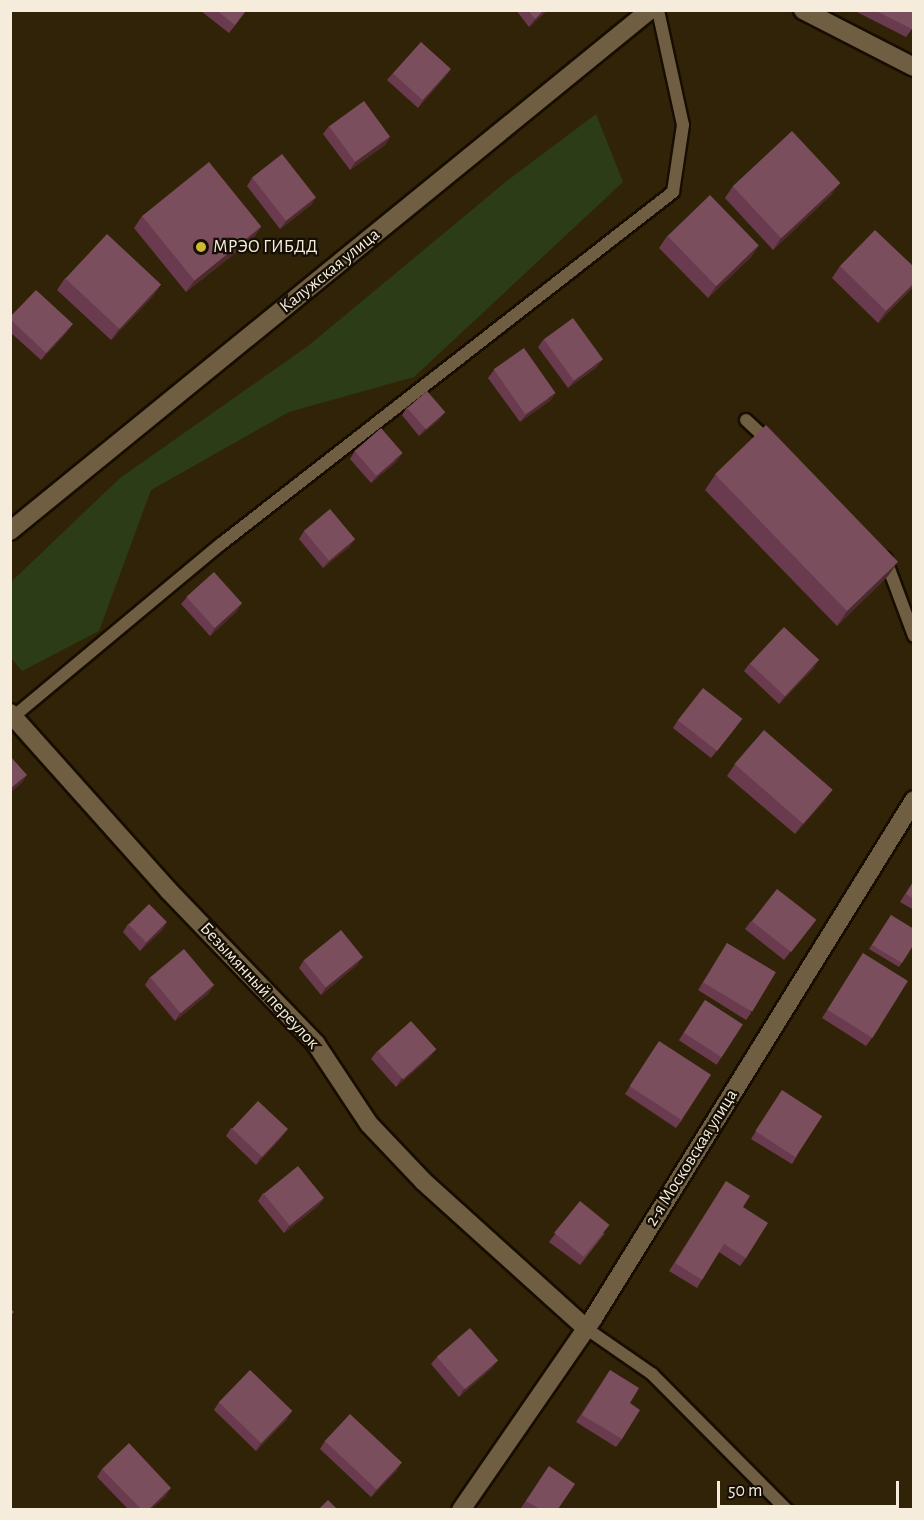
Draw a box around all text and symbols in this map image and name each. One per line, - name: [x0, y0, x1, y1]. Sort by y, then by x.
- street label: Калужская улица: [275, 224, 385, 318]
- place label: МРЭО ГИБДД: [213, 236, 318, 258]
- marker: МРЭО ГИБДД: [194, 240, 208, 254]
- street label: Безымянный переулок: [195, 918, 323, 1054]
- street label: 2-я Московская улица: [641, 1086, 743, 1230]
- scale bar: [720, 1469, 902, 1507]
- text: 50 m: [728, 1482, 762, 1500]

